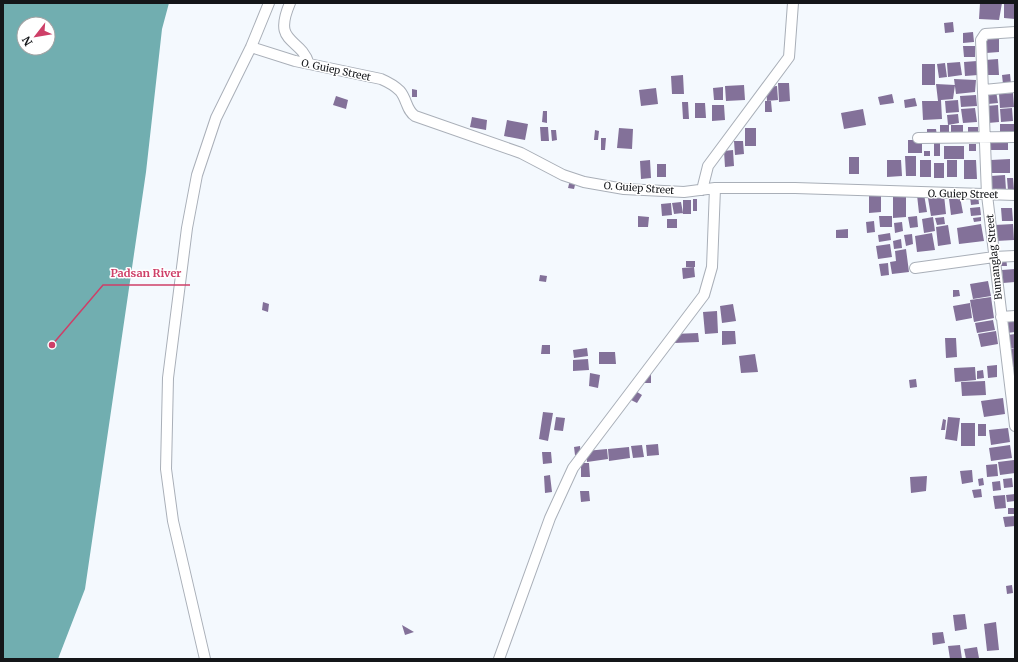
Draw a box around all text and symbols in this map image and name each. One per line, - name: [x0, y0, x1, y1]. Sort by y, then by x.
- north arrow: [16, 16, 56, 56]
- text: N: [19, 34, 36, 48]
- street label: O. Guiep Street: [300, 56, 372, 84]
- street label: O. Guiep Street: [603, 179, 675, 197]
- street label: O. Guiep Street: [928, 187, 999, 201]
- street label: Bumanglag Street: [983, 213, 1005, 301]
- callout: Padsan River: [103, 262, 190, 285]
- text: Padsan River: [111, 266, 181, 280]

